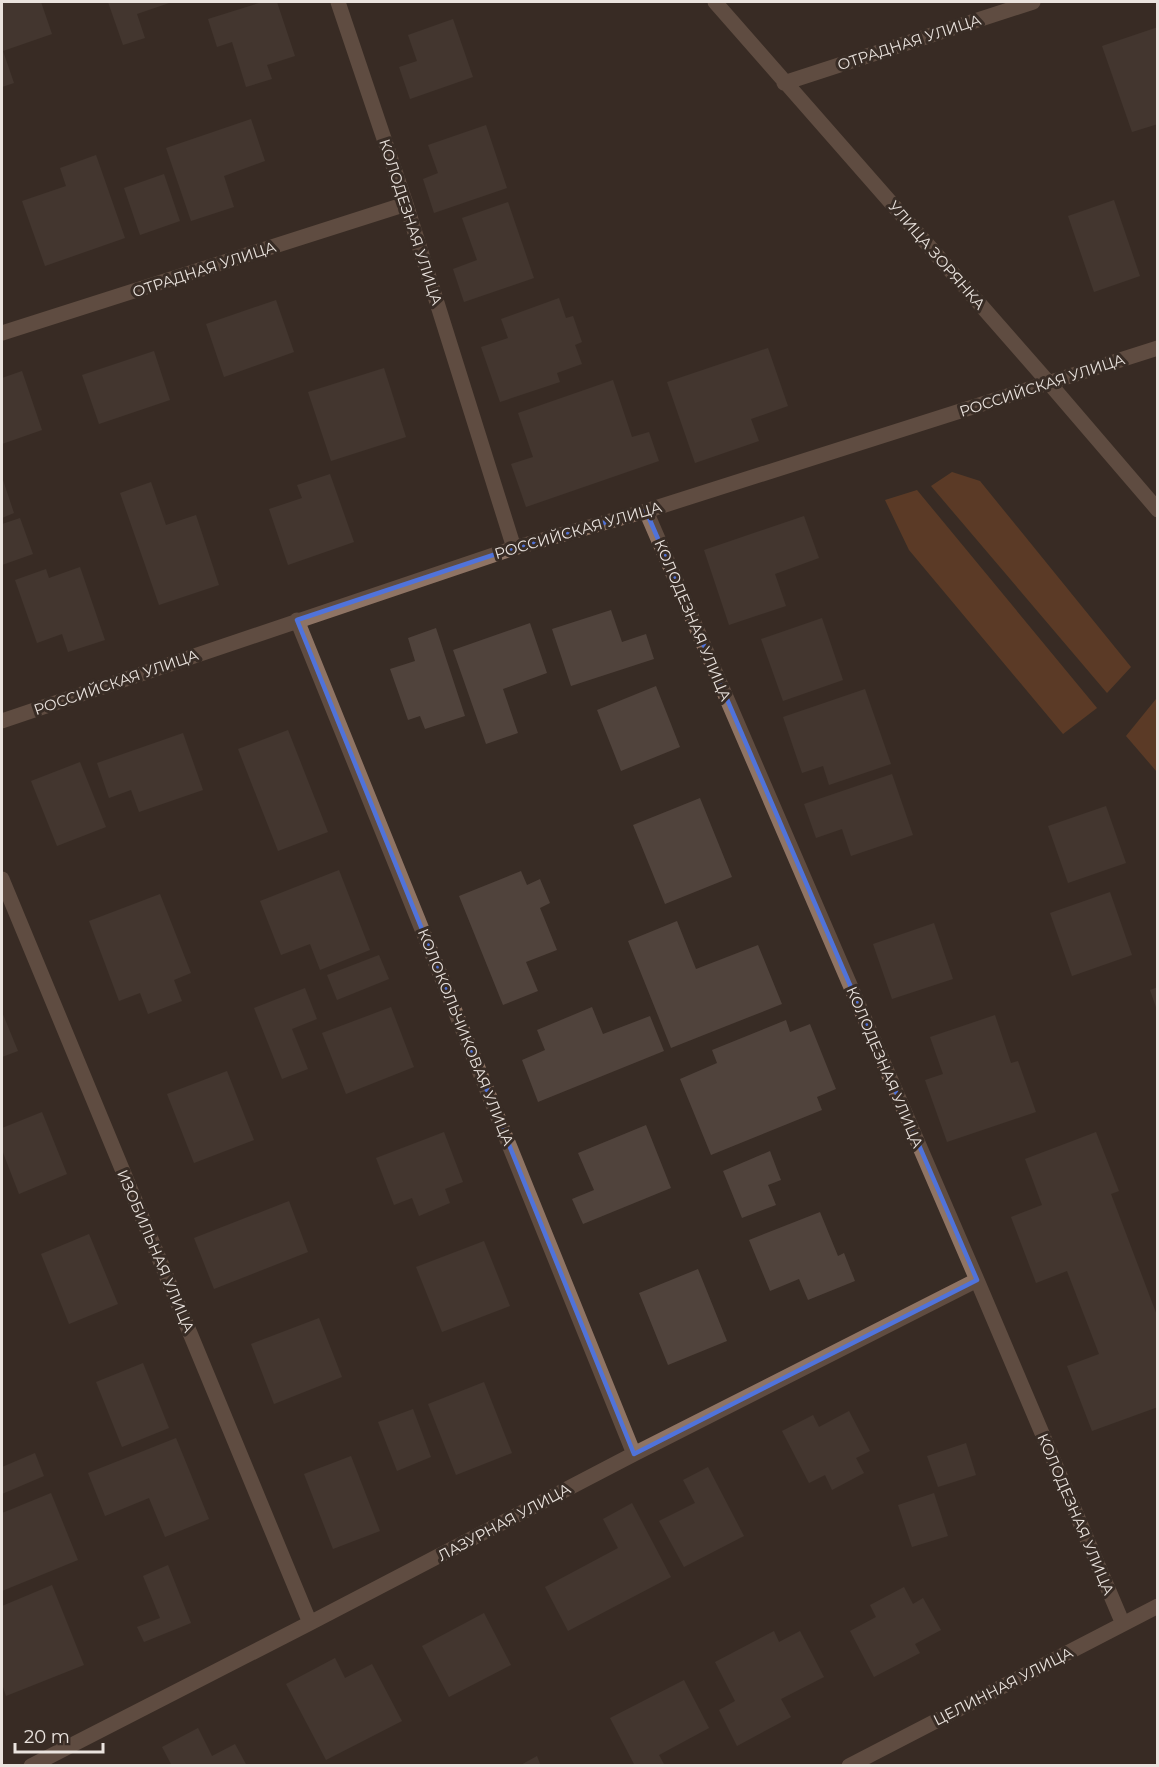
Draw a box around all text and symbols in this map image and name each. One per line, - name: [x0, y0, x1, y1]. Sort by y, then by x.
- street label: ОТРАДНАЯ УЛИЦА: [835, 10, 983, 74]
- street label: КОЛОДЕЗНАЯ УЛИЦА: [375, 136, 447, 308]
- street label: УЛИЦА ЗОРЯНКА: [884, 197, 990, 313]
- street label: ОТРАДНАЯ УЛИЦА: [130, 237, 278, 301]
- street label: РОССИЙСКАЯ УЛИЦА: [957, 349, 1127, 421]
- street label: РОССИЙСКАЯ УЛИЦА: [492, 497, 664, 563]
- street label: КОЛОДЕЗНАЯ УЛИЦА: [650, 536, 736, 704]
- street label: РОССИЙСКАЯ УЛИЦА: [31, 645, 201, 719]
- street label: КОЛОКОЛЬЧИКОВАЯ УЛИЦА: [414, 926, 518, 1148]
- street label: КОЛОДЕЗНАЯ УЛИЦА: [842, 983, 928, 1151]
- street label: ИЗОБИЛЬНАЯ УЛИЦА: [113, 1167, 199, 1335]
- street label: КОЛОДЕЗНАЯ УЛИЦА: [1033, 1430, 1119, 1598]
- street label: ЛАЗУРНАЯ УЛИЦА: [434, 1479, 574, 1565]
- street label: ЦЕЛИННАЯ УЛИЦА: [930, 1643, 1076, 1729]
- scale bar: [15, 1716, 104, 1754]
- text: 20 m: [24, 1726, 70, 1748]

